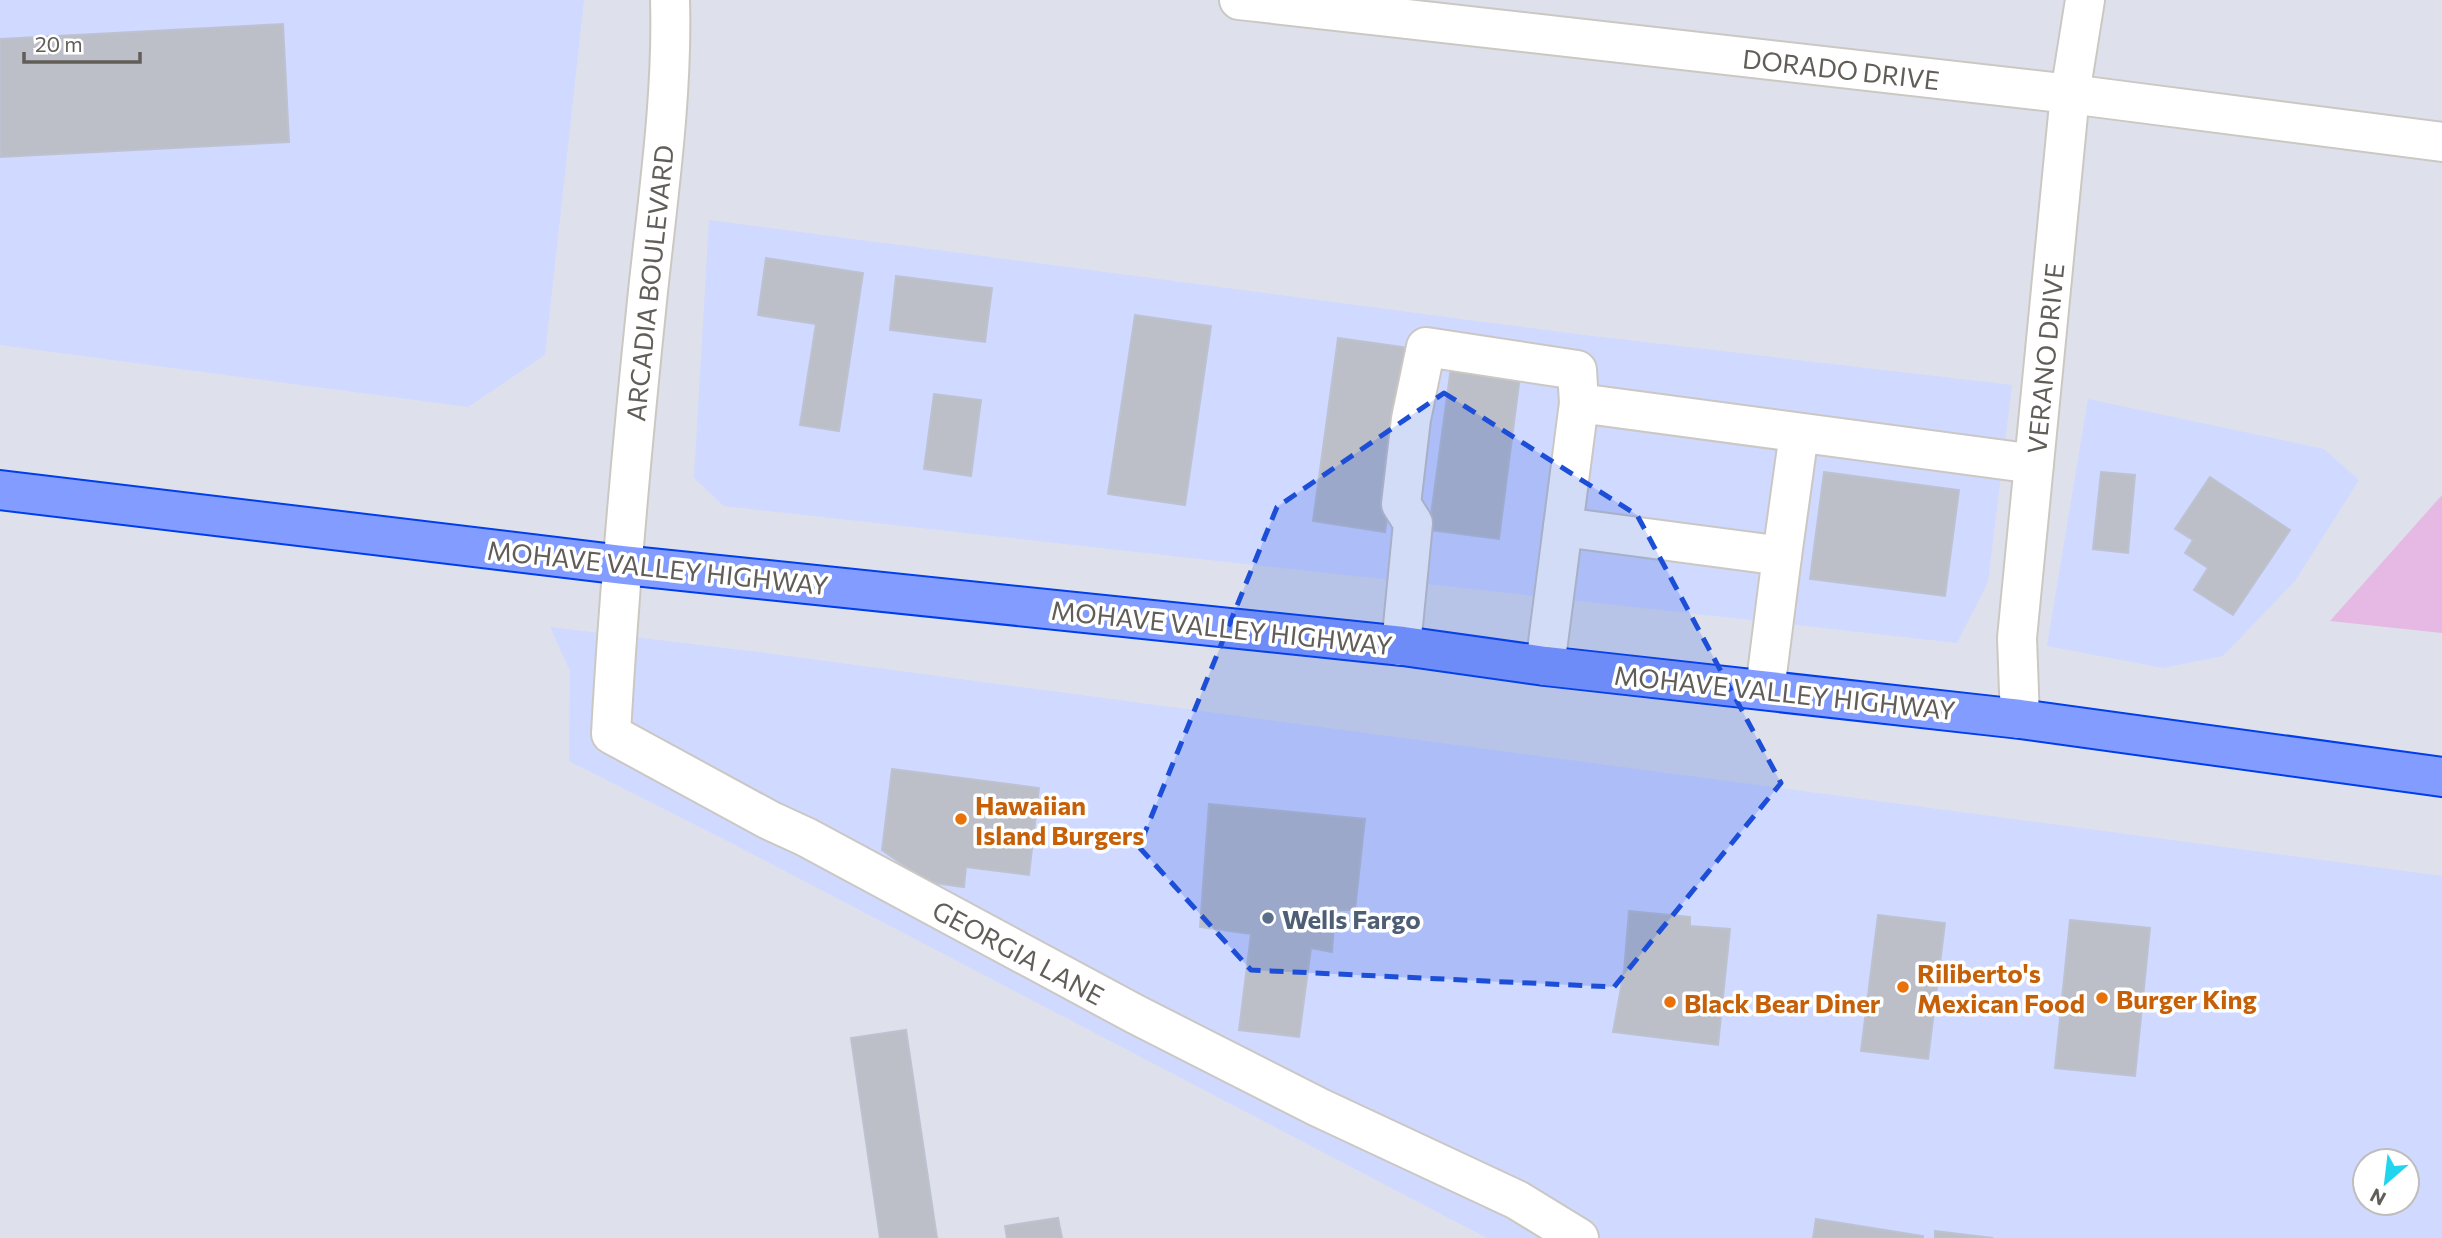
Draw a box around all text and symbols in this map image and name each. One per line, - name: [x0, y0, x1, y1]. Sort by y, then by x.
- scale bar: [24, 21, 140, 65]
- text: 20 m: [35, 31, 83, 56]
- street label: DORADO DRIVE: [1741, 42, 1941, 95]
- street label: ARCADIA BOULEVARD: [619, 143, 679, 423]
- street label: VERANO DRIVE: [2020, 261, 2069, 455]
- street label: MOHAVE VALLEY HIGHWAY: [486, 534, 830, 600]
- street label: MOHAVE VALLEY HIGHWAY: [1050, 594, 1394, 660]
- street label: MOHAVE VALLEY HIGHWAY: [1613, 659, 1957, 725]
- place label: Hawaiian Island Burgers: [975, 789, 1144, 850]
- marker: Hawaiian Island Burgers: [953, 811, 969, 827]
- street label: GEORGIA LANE: [928, 893, 1110, 1010]
- place label: Wells Fargo: [1282, 903, 1421, 934]
- marker: Wells Fargo: [1260, 910, 1276, 926]
- place label: Riliberto's Mexican Food: [1917, 957, 2085, 1018]
- marker: Riliberto's Mexican Food: [1895, 979, 1911, 995]
- place label: Burger King: [2116, 983, 2257, 1014]
- place label: Black Bear Diner: [1684, 987, 1881, 1018]
- marker: Burger King: [2094, 990, 2110, 1006]
- marker: Black Bear Diner: [1662, 994, 1678, 1010]
- north arrow: [2351, 1147, 2421, 1217]
- text: N: [2366, 1184, 2389, 1211]

